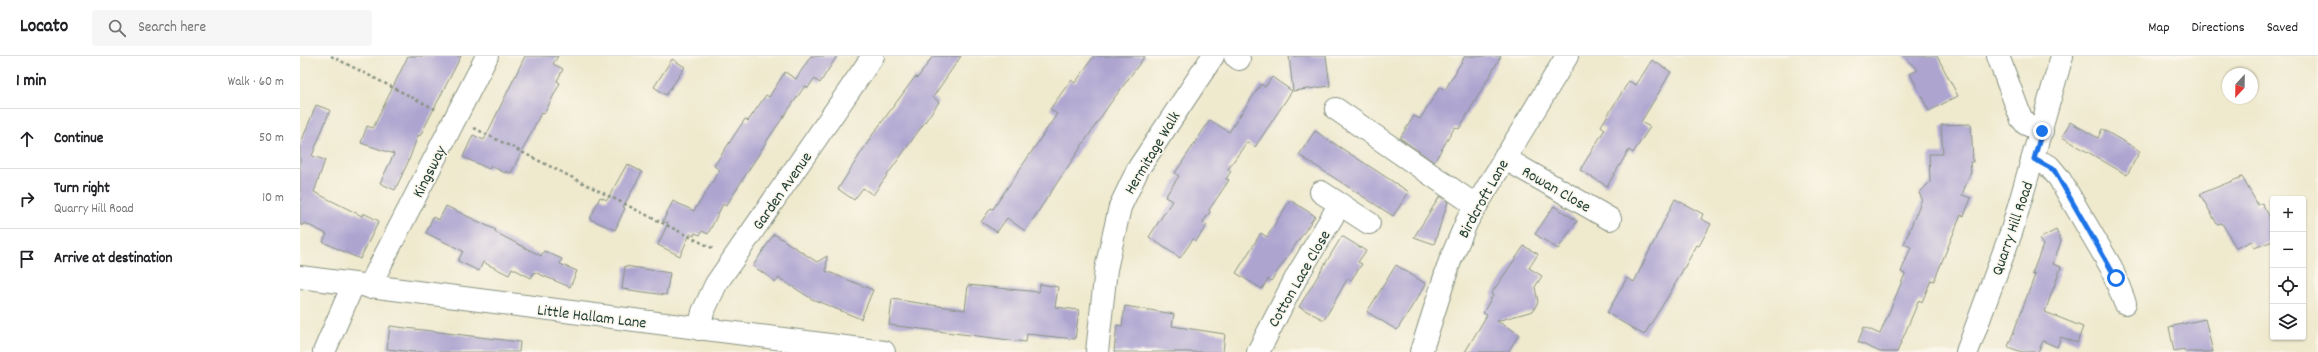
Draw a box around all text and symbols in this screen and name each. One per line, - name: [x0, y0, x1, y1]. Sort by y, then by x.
- search box: [92, 10, 372, 46]
- text: Locato: [20, 14, 68, 41]
- icon: search: [106, 17, 128, 39]
- text: Search here: [138, 17, 206, 39]
- text: Map: [2148, 18, 2170, 38]
- text: Directions: [2192, 18, 2245, 38]
- text: Saved: [2267, 18, 2298, 38]
- north arrow: [2222, 68, 2258, 104]
- text: 1 min: [16, 70, 46, 94]
- text: Walk · 60 m: [228, 73, 284, 92]
- street label: Hermitage Walk: [1119, 107, 1187, 199]
- route end: [2033, 122, 2051, 140]
- icon: ahead: [16, 128, 38, 150]
- text: Continue: [54, 128, 103, 150]
- text: 50 m: [259, 129, 284, 148]
- street label: Kingsway: [407, 142, 453, 202]
- street label: Garden Avenue: [748, 148, 819, 235]
- street label: Birdcroft Lane: [1453, 156, 1515, 243]
- street label: Rowan Close: [1517, 161, 1595, 219]
- text: Turn right: [54, 178, 110, 200]
- street label: Quarry Hill Road: [1987, 179, 2040, 279]
- icon: right: [16, 188, 38, 210]
- text: 10 m: [262, 189, 284, 208]
- map controls: [2270, 196, 2306, 340]
- button: +: [2270, 196, 2306, 232]
- text: Quarry Hill Road: [54, 200, 134, 219]
- street label: Cotton Lace Close: [1263, 226, 1337, 332]
- button: −: [2270, 232, 2306, 268]
- icon: arrive: [16, 248, 38, 270]
- text: Arrive at destination: [54, 248, 172, 270]
- button: locate: [2270, 268, 2306, 304]
- route start: [2107, 269, 2125, 287]
- street label: Little Hallam Lane: [536, 299, 648, 336]
- button: layers: [2270, 304, 2306, 340]

